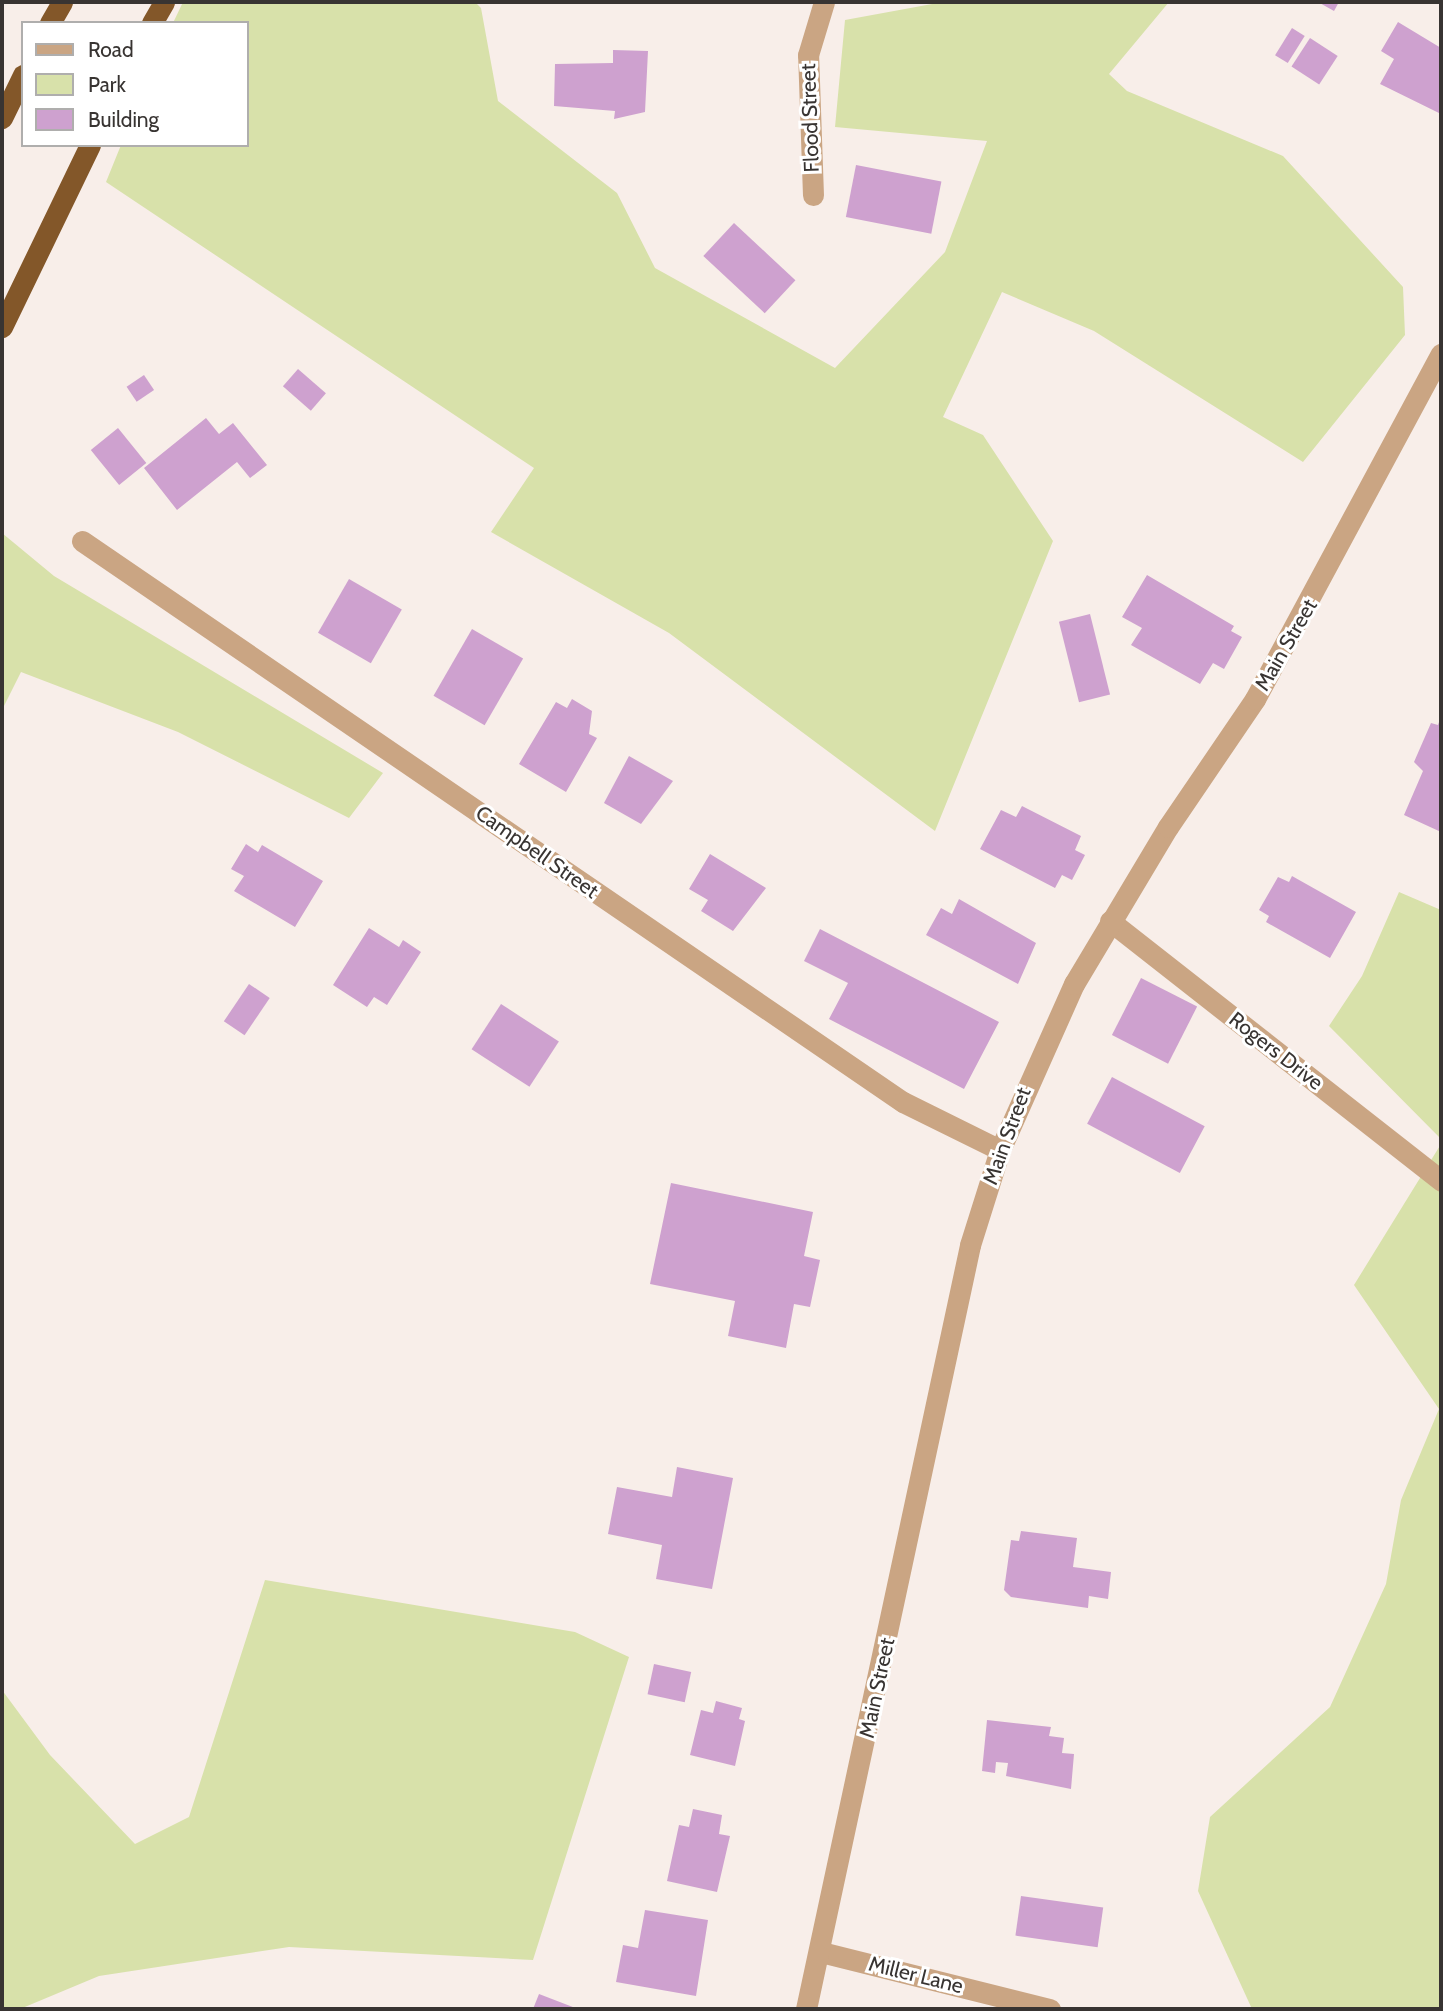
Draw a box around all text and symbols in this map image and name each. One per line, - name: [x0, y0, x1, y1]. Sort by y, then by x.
- legend: [21, 21, 248, 147]
- text: Road: [88, 37, 134, 62]
- street label: Flood Street: [796, 63, 824, 173]
- text: Park: [88, 72, 126, 97]
- text: Building: [88, 107, 159, 132]
- street label: Main Street: [1250, 595, 1322, 695]
- street label: Campbell Street: [471, 800, 603, 904]
- street label: Rogers Drive: [1224, 1007, 1328, 1095]
- street label: Main Street: [978, 1084, 1036, 1188]
- street label: Main Street: [854, 1636, 900, 1740]
- street label: Miller Lane: [866, 1951, 966, 1999]

